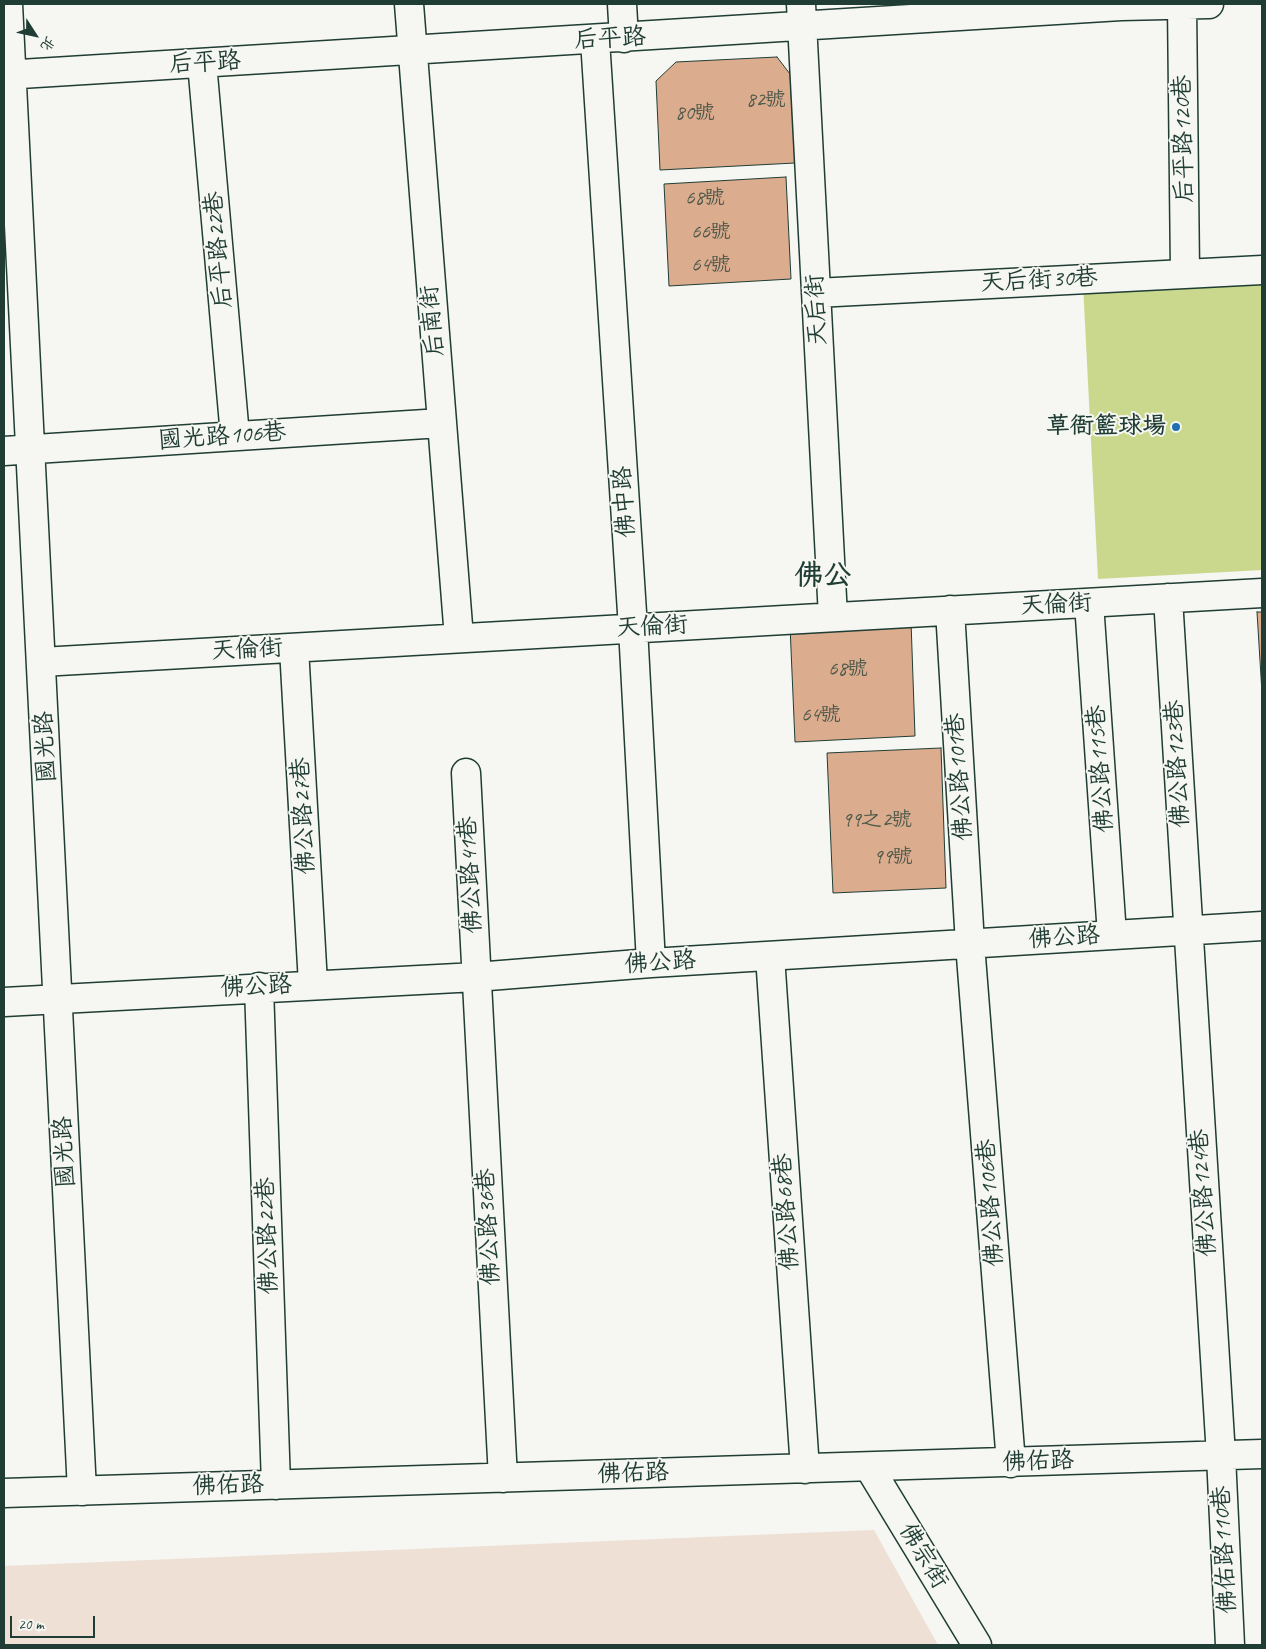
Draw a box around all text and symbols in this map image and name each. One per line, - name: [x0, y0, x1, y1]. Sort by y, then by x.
- north arrow: [10, 10, 60, 60]
- street label: 后平路: [573, 23, 647, 55]
- text: 北: [37, 33, 59, 54]
- street label: 后平路: [168, 47, 242, 79]
- street label: 后平路120巷: [1168, 75, 1200, 203]
- house number: 82號: [746, 87, 786, 113]
- house number: 80號: [675, 100, 715, 126]
- house number: 68號: [685, 185, 725, 211]
- street label: 后平路22巷: [200, 190, 238, 310]
- house number: 66號: [691, 219, 731, 245]
- house number: 64號: [691, 252, 731, 278]
- street label: 天后街30巷: [980, 264, 1098, 298]
- street label: 天后街: [801, 273, 833, 347]
- street label: 后南街: [416, 284, 450, 358]
- place label: 草衙籃球場: [1046, 413, 1166, 441]
- street label: 國光路106巷: [157, 418, 287, 456]
- marker: 草衙籃球場: [1170, 421, 1182, 433]
- street label: 佛中路: [608, 465, 642, 539]
- district label: 佛公: [794, 559, 852, 593]
- street label: 天倫街: [1019, 589, 1093, 621]
- street label: 天倫街: [615, 611, 689, 643]
- street label: 天倫街: [210, 634, 284, 666]
- house number: 68號: [828, 656, 868, 682]
- street label: 佛公路123巷: [1160, 699, 1196, 829]
- house number: 64號: [801, 702, 841, 728]
- street label: 佛公路115巷: [1082, 704, 1120, 834]
- street label: 國光路: [30, 710, 62, 784]
- street label: 佛公路101巷: [941, 712, 979, 842]
- street label: 佛公路27巷: [287, 757, 321, 875]
- house number: 99之2號: [842, 807, 912, 833]
- street label: 佛公路41巷: [454, 816, 488, 934]
- house number: 99號: [873, 844, 913, 870]
- street label: 佛公路: [1027, 921, 1101, 955]
- street label: 佛公路: [623, 946, 697, 980]
- street label: 佛公路: [219, 971, 293, 1003]
- street label: 國光路: [49, 1115, 81, 1189]
- street label: 佛公路124巷: [1185, 1128, 1223, 1258]
- street label: 佛公路106巷: [972, 1138, 1010, 1268]
- street label: 佛公路68巷: [769, 1152, 805, 1272]
- street label: 佛公路36巷: [472, 1168, 506, 1286]
- street label: 佛公路22巷: [252, 1177, 284, 1295]
- street label: 佛佑路: [1002, 1446, 1074, 1478]
- street label: 佛佑路: [597, 1458, 669, 1490]
- street label: 佛佑路: [192, 1470, 264, 1502]
- street label: 佛佑路110巷: [1207, 1485, 1243, 1615]
- street label: 佛宗街: [892, 1518, 954, 1594]
- scale bar: [12, 1606, 98, 1638]
- text: 20 m: [18, 1615, 44, 1634]

